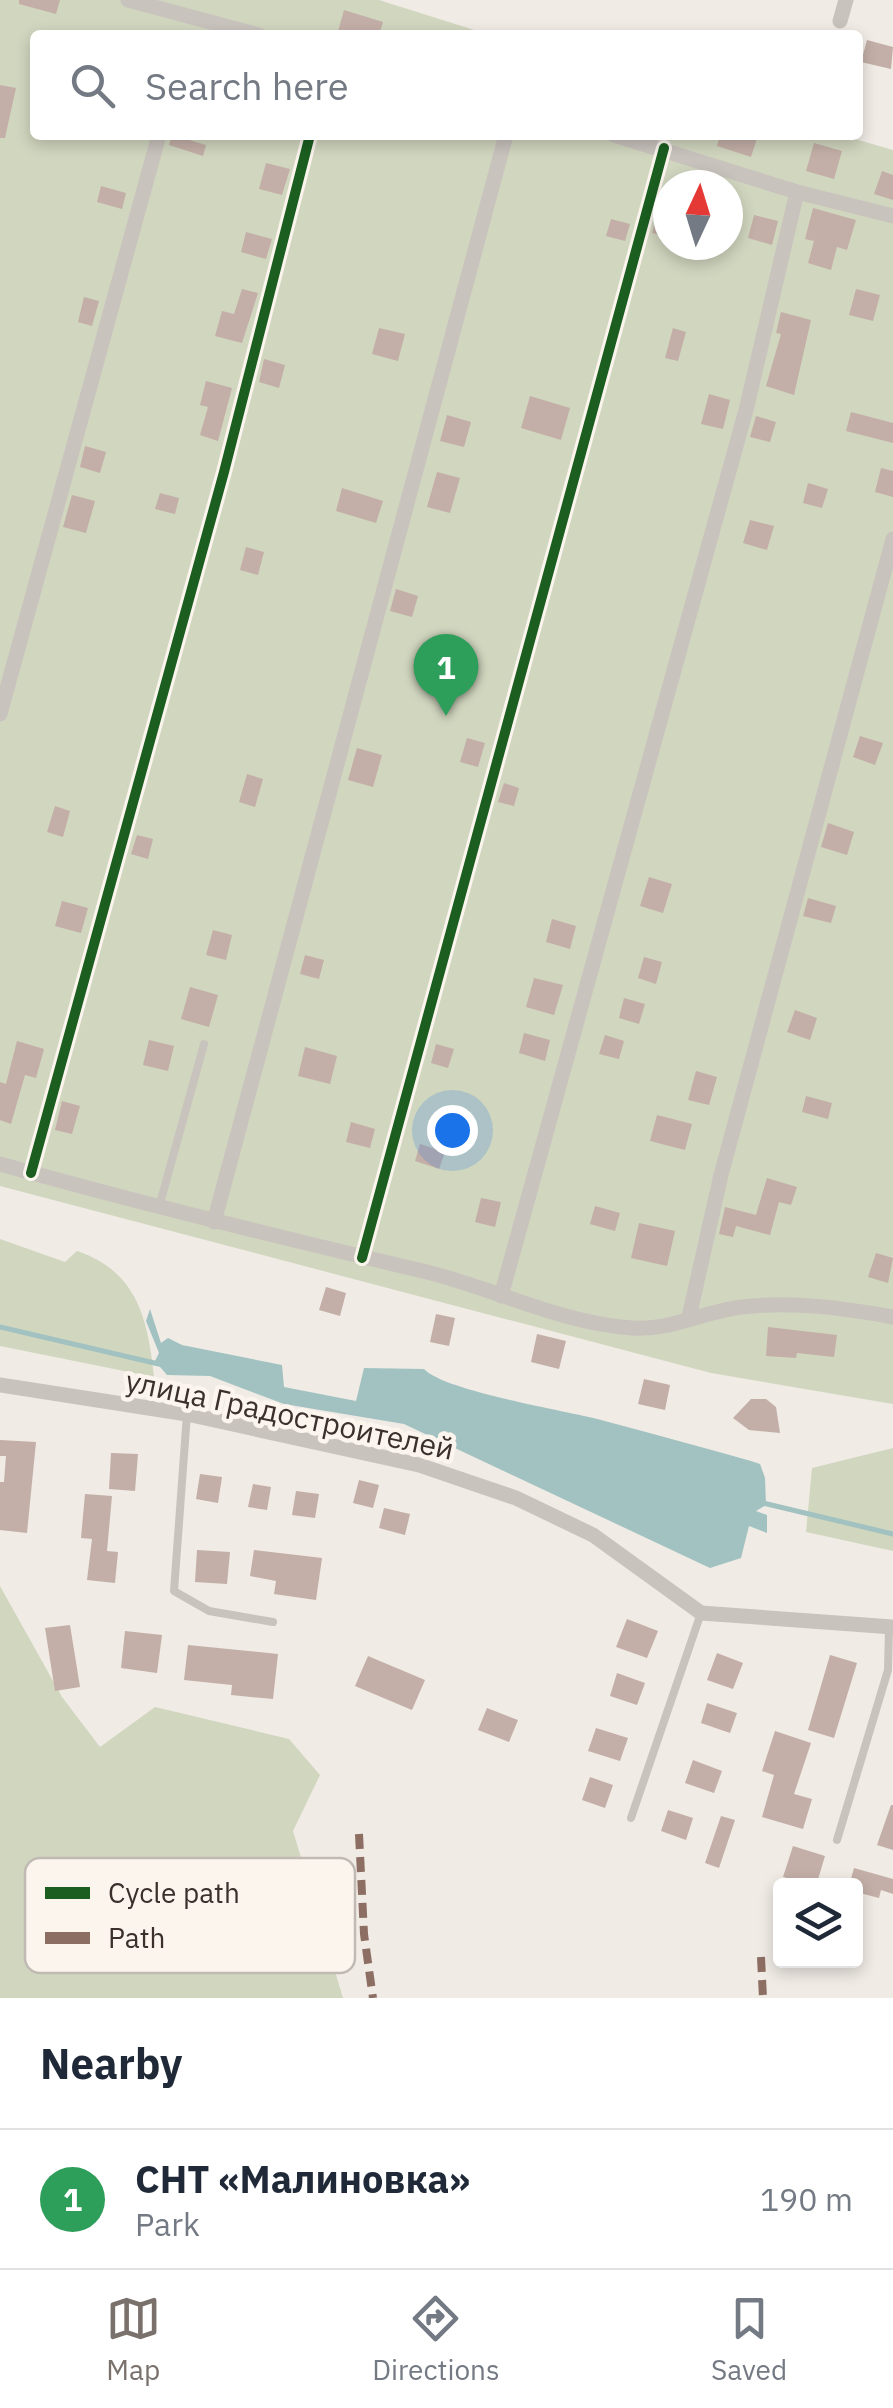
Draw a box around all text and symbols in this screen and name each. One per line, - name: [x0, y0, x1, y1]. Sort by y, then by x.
- search box: [30, 30, 863, 140]
- icon: search: [65, 58, 120, 113]
- text: Search here: [145, 61, 349, 110]
- north arrow: [653, 170, 743, 260]
- pin: 1: [414, 634, 478, 716]
- your location: [427, 1105, 478, 1156]
- street label: улица Градостроителей: [122, 1360, 458, 1468]
- legend: [25, 1858, 355, 1973]
- text: Cycle path: [108, 1874, 240, 1911]
- map controls: [773, 1878, 863, 1968]
- button: layers: [773, 1878, 863, 1968]
- text: Path: [108, 1919, 165, 1956]
- text: Nearby: [40, 2036, 182, 2091]
- text: СНТ «Малиновка»: [135, 2154, 470, 2203]
- text: 1: [63, 2178, 82, 2220]
- text: 190 m: [760, 2178, 853, 2220]
- text: Park: [135, 2203, 200, 2245]
- tab: Map: [106, 2291, 161, 2388]
- tab: Directions: [372, 2291, 500, 2388]
- tab: Saved: [711, 2291, 787, 2388]

